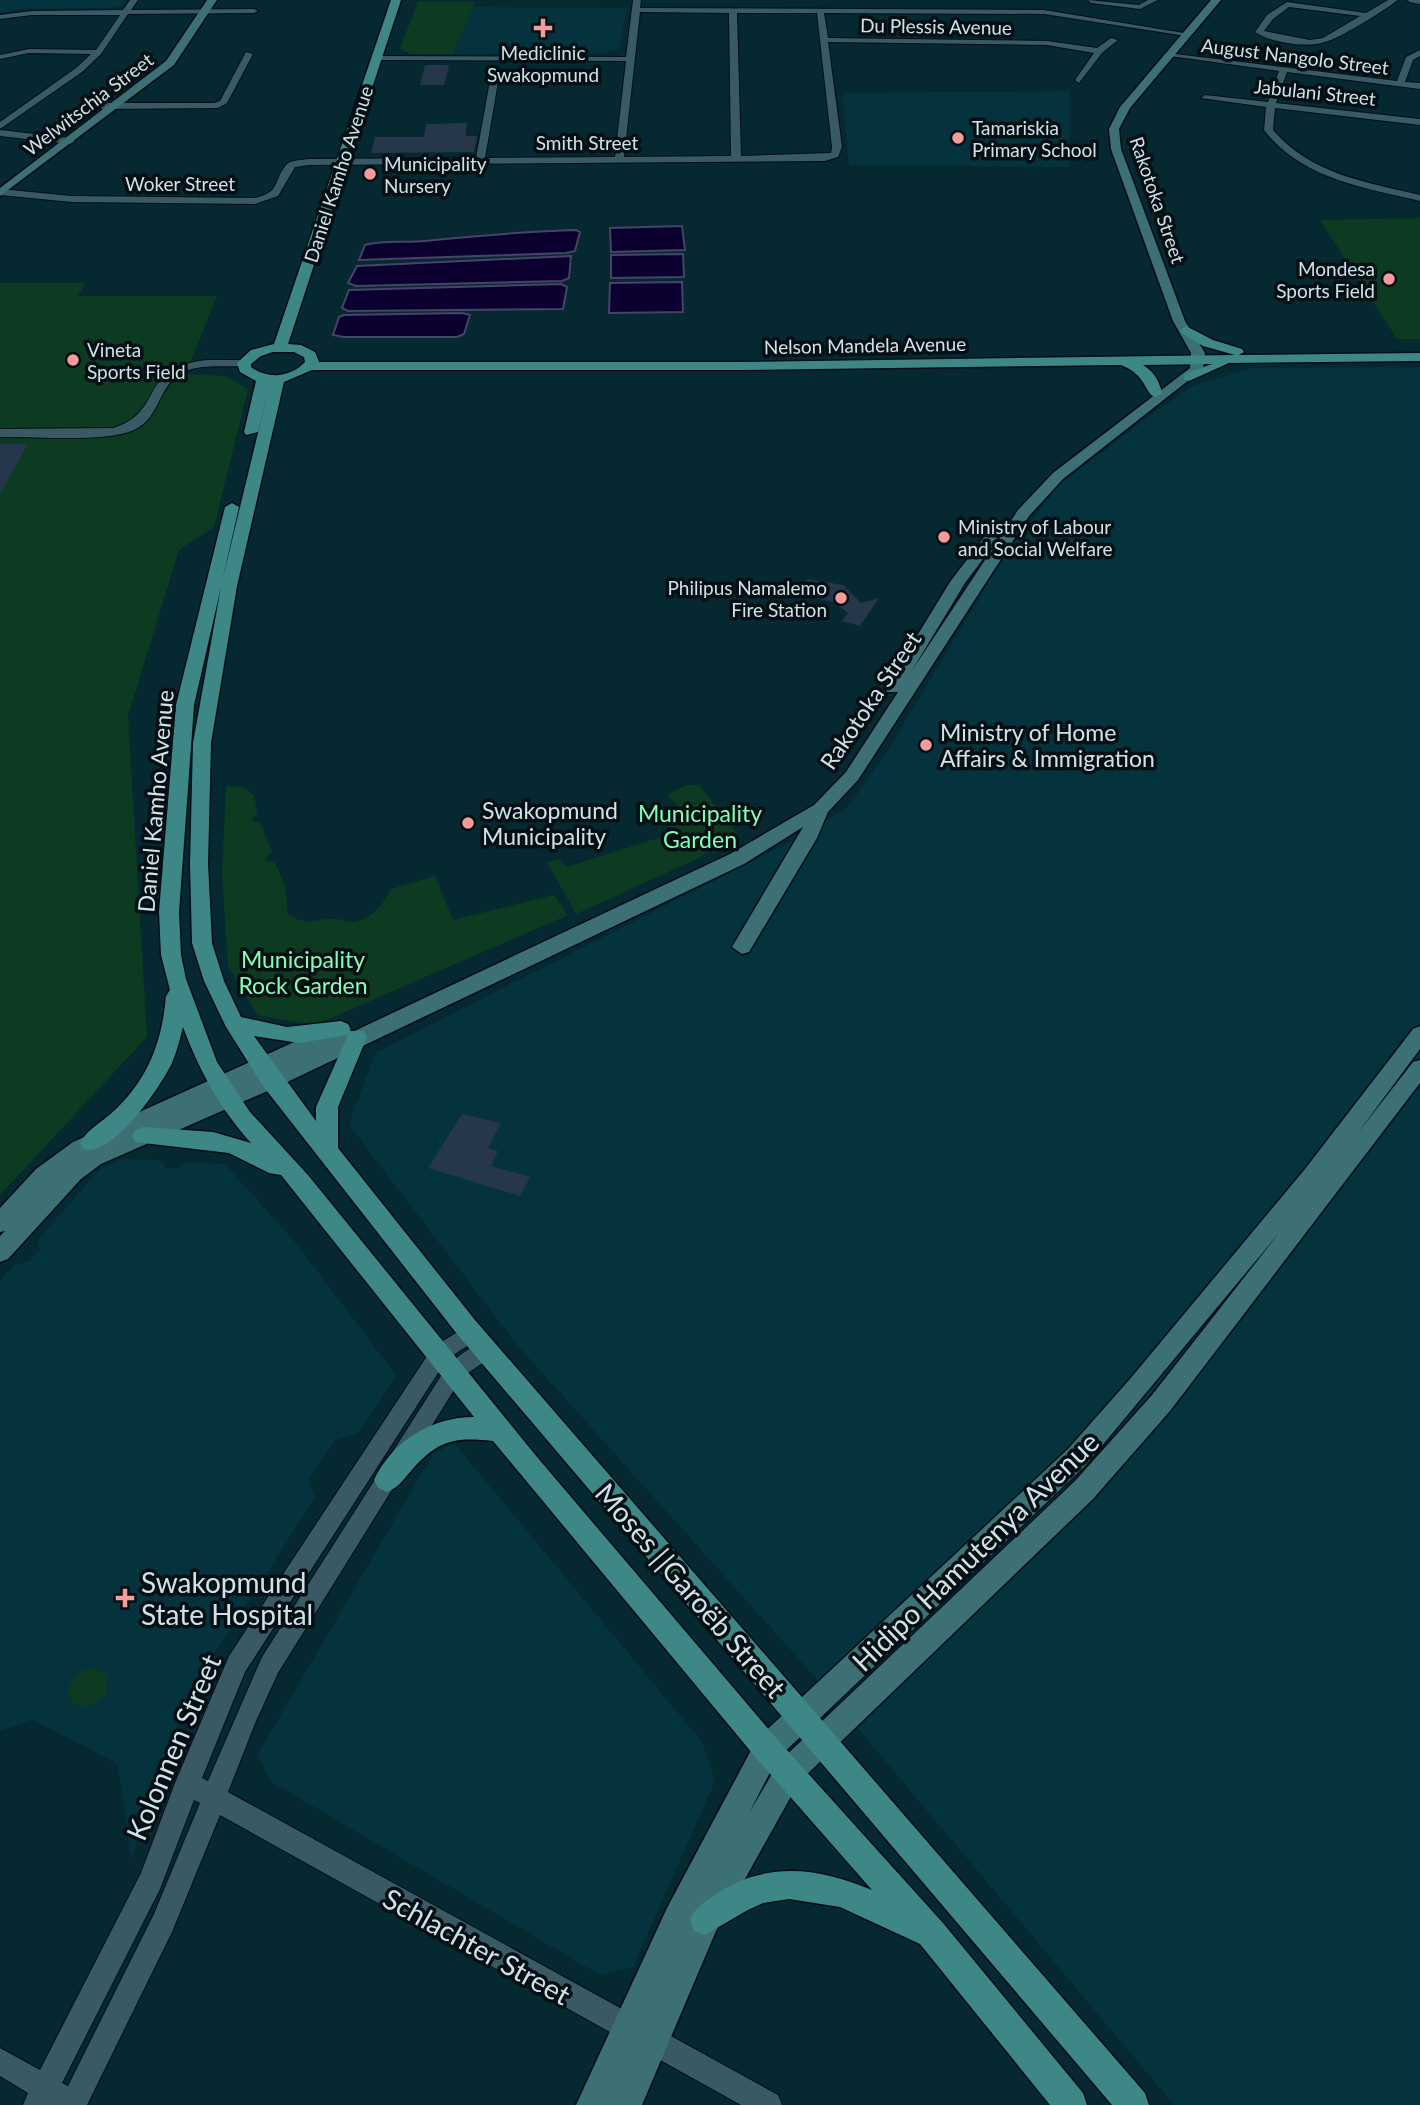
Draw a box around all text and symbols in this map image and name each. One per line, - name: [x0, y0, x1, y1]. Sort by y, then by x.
- street label: Du Plessis Avenue: [860, 13, 1012, 39]
- marker: Mediclinic Swakopmund: [533, 18, 553, 38]
- street label: August Nangolo Street: [1200, 33, 1390, 79]
- place label: Mediclinic Swakopmund: [487, 41, 599, 86]
- street label: Welwitschia Street: [19, 48, 157, 160]
- street label: Jabulani Street: [1253, 74, 1377, 110]
- street label: Daniel Kamho Avenue: [299, 83, 377, 265]
- place label: Tamariskia Primary School: [972, 116, 1097, 161]
- marker: Tamariskia Primary School: [950, 130, 966, 146]
- street label: Smith Street: [536, 131, 638, 154]
- street label: Rakotoka Street: [1126, 134, 1190, 267]
- place label: Municipality Nursery: [384, 152, 487, 197]
- marker: Municipality Nursery: [362, 166, 378, 182]
- street label: Woker Street: [125, 172, 235, 195]
- place label: Mondesa Sports Field: [1276, 257, 1375, 302]
- marker: Mondesa Sports Field: [1381, 271, 1397, 287]
- street label: Nelson Mandela Avenue: [764, 332, 966, 358]
- place label: Vineta Sports Field: [87, 338, 186, 383]
- marker: Vineta Sports Field: [65, 352, 81, 368]
- place label: Ministry of Labour and Social Welfare: [958, 515, 1112, 560]
- marker: Ministry of Labour and Social Welfare: [936, 529, 952, 545]
- place label: Philipus Namalemo Fire Station: [667, 576, 827, 621]
- marker: Philipus Namalemo Fire Station: [833, 590, 849, 606]
- street label: Rakotoka Street: [814, 625, 927, 774]
- street label: Daniel Kamho Avenue: [131, 689, 179, 913]
- place label: Ministry of Home Affairs & Immigration: [940, 718, 1155, 772]
- marker: Ministry of Home Affairs & Immigration: [918, 737, 934, 753]
- place label: Swakopmund Municipality: [482, 796, 618, 850]
- park label: Municipality Garden: [638, 799, 762, 853]
- marker: Swakopmund Municipality: [460, 815, 476, 831]
- park label: Municipality Rock Garden: [238, 945, 368, 999]
- street label: Hidipo Hamutenya Avenue: [845, 1424, 1105, 1678]
- street label: Moses ǁGaroëb Street: [589, 1476, 793, 1704]
- place label: Swakopmund State Hospital: [141, 1565, 313, 1631]
- marker: Swakopmund State Hospital: [115, 1588, 135, 1608]
- street label: Kolonnen Street: [119, 1649, 227, 1845]
- street label: Schlachter Street: [378, 1881, 576, 2011]

